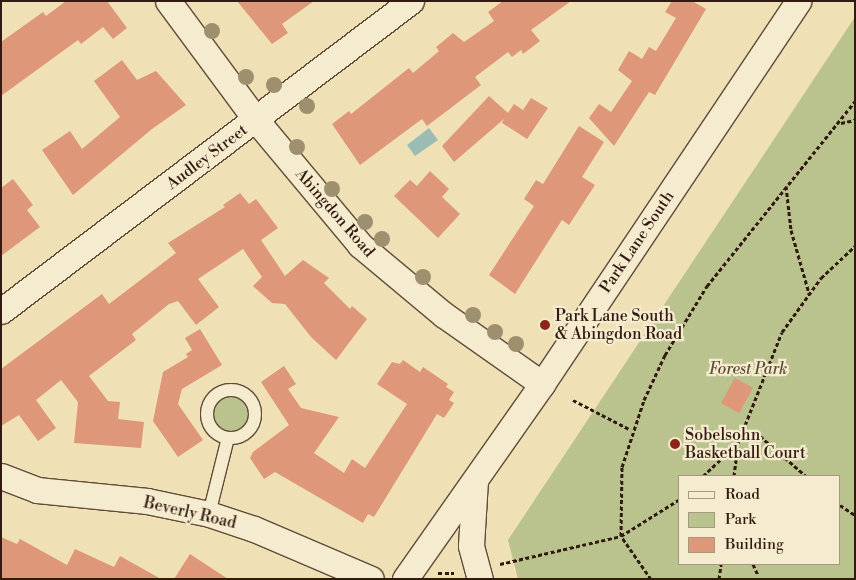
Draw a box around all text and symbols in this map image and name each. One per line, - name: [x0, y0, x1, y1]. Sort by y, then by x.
- street label: Audley Street: [163, 120, 251, 194]
- street label: Abingdon Road: [291, 165, 379, 261]
- street label: Park Lane South: [596, 187, 678, 297]
- place label: Park Lane South & Abingdon Road: [555, 306, 682, 344]
- marker: Park Lane South & Abingdon Road: [539, 319, 551, 331]
- park label: Forest Park: [709, 359, 787, 379]
- place label: Sobelsohn Basketball Court: [685, 425, 806, 463]
- marker: Sobelsohn Basketball Court: [669, 438, 681, 450]
- legend: [678, 475, 841, 565]
- text: Road: [725, 485, 760, 504]
- street label: Beverly Road: [142, 493, 238, 533]
- text: Park: [725, 510, 756, 529]
- text: Building: [725, 535, 784, 554]

